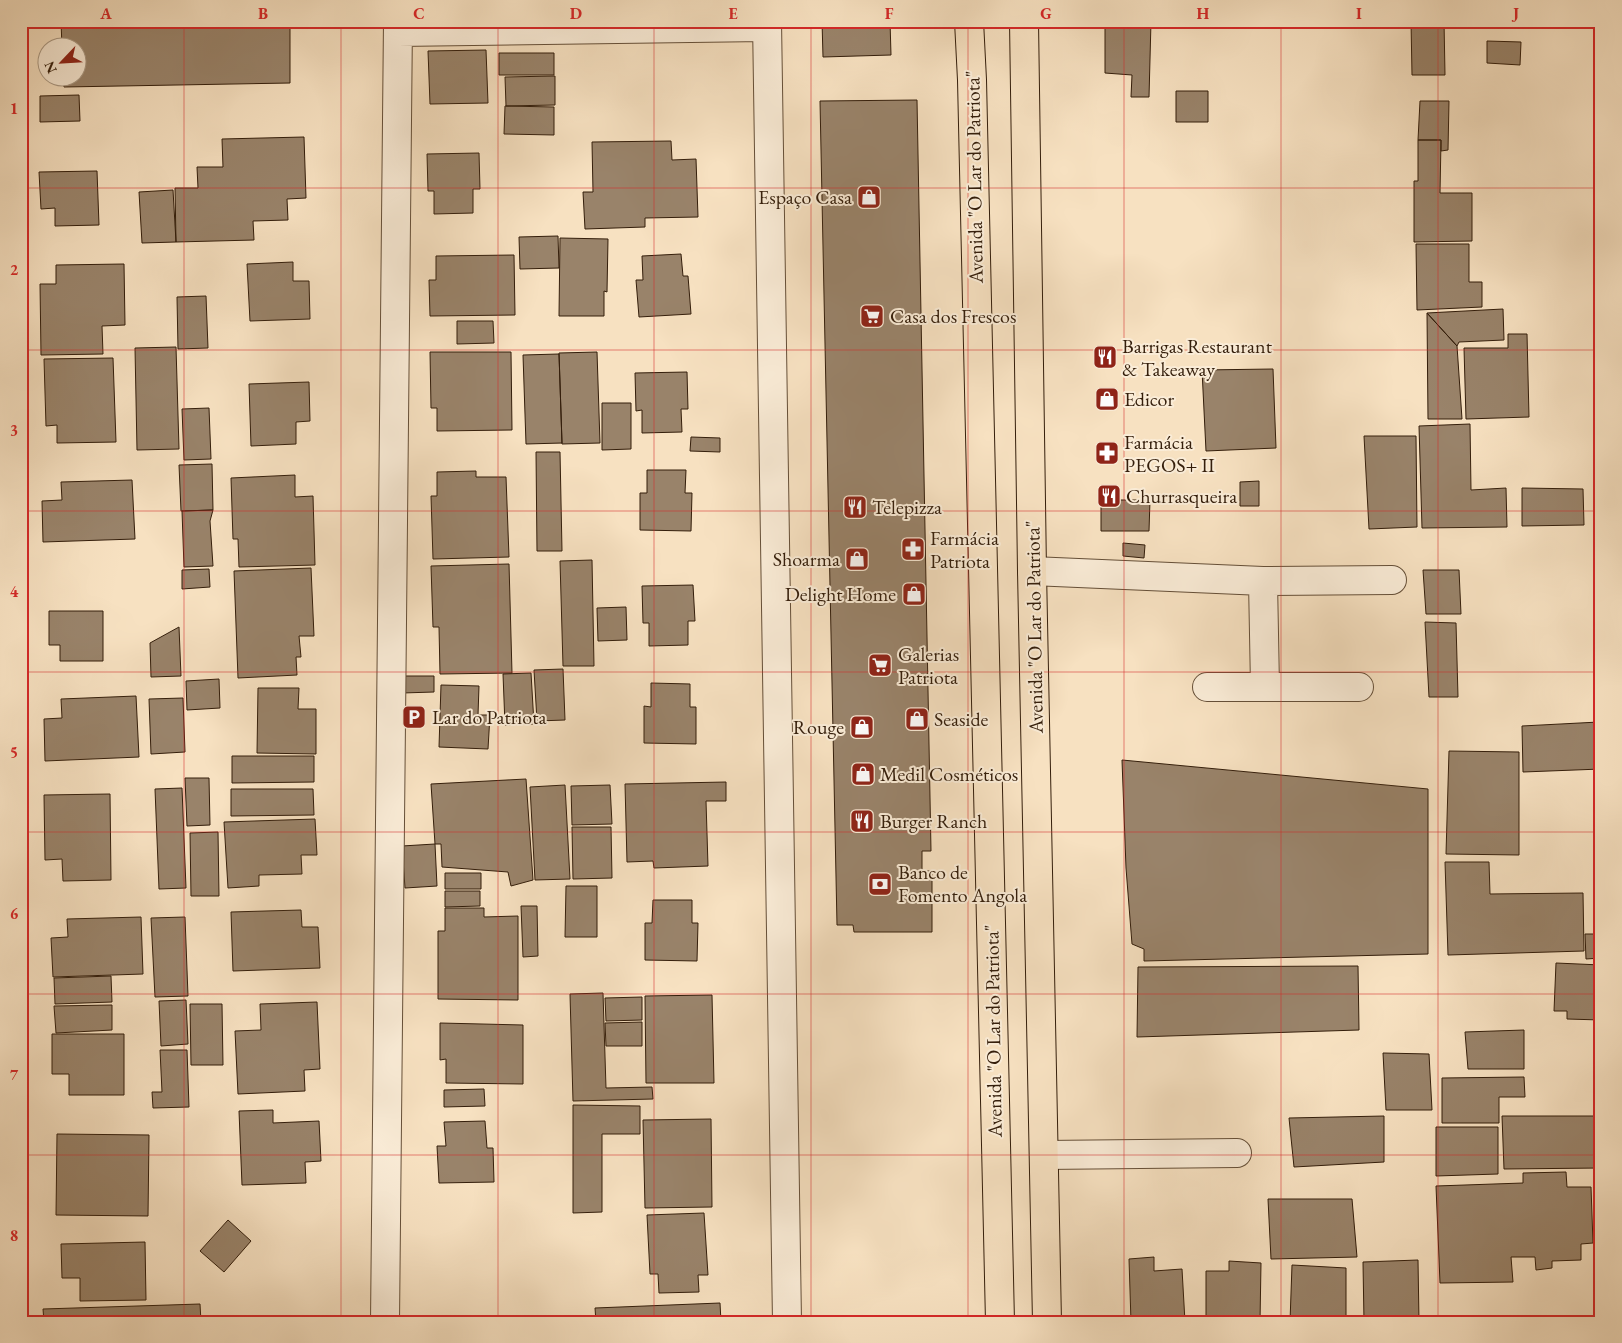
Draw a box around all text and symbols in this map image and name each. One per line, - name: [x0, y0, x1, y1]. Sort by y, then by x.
- text: A: [99, 3, 112, 24]
- text: B: [258, 3, 268, 24]
- text: C: [413, 3, 425, 24]
- text: D: [570, 3, 582, 24]
- text: E: [728, 3, 738, 24]
- text: F: [885, 3, 894, 24]
- text: G: [1040, 3, 1052, 24]
- text: H: [1197, 3, 1210, 24]
- text: I: [1356, 3, 1362, 24]
- text: J: [1511, 3, 1519, 24]
- north arrow: [38, 38, 88, 88]
- text: N: [39, 58, 61, 76]
- street label: Avenida "O Lar do Patriota": [959, 70, 989, 285]
- text: 1: [10, 98, 18, 119]
- place label: Espaço Casa: [758, 184, 852, 210]
- shop icon: Espaço Casa: [856, 184, 882, 210]
- text: 2: [10, 259, 19, 280]
- supermarket icon: Casa dos Frescos: [859, 303, 885, 329]
- place label: Casa dos Frescos: [890, 303, 1016, 329]
- place label: Barrigas Restaurant & Takeaway: [1122, 333, 1273, 382]
- restaurant icon: Barrigas Restaurant & Takeaway: [1092, 344, 1118, 370]
- shop icon: Edicor: [1094, 386, 1120, 412]
- place label: Edicor: [1124, 386, 1174, 412]
- text: 3: [10, 420, 18, 441]
- place label: Farmácia PEGOS+ II: [1124, 429, 1215, 478]
- pharmacy icon: Farmácia PEGOS+ II: [1094, 440, 1120, 466]
- restaurant icon: Churrasqueira: [1096, 483, 1122, 509]
- place label: Churrasqueira: [1126, 483, 1237, 509]
- restaurant icon: Telepizza: [842, 494, 868, 520]
- place label: Telepizza: [872, 494, 942, 520]
- street label: Avenida "O Lar do Patriota": [1019, 520, 1049, 735]
- place label: Farmácia Patriota: [930, 525, 999, 574]
- pharmacy icon: Farmácia Patriota: [900, 536, 926, 562]
- place label: Shoarma: [773, 546, 840, 572]
- shop icon: Shoarma: [844, 546, 870, 572]
- text: 4: [10, 581, 19, 602]
- place label: Delight Home: [785, 581, 896, 607]
- shop icon: Delight Home: [901, 581, 927, 607]
- place label: Galerias Patriota: [898, 641, 959, 690]
- supermarket icon: Galerias Patriota: [867, 652, 893, 678]
- parking icon: Lar do Patriota: [401, 704, 427, 730]
- place label: Lar do Patriota: [432, 704, 546, 730]
- shop icon: Seaside: [904, 706, 930, 732]
- place label: Seaside: [934, 706, 989, 732]
- place label: Rouge: [793, 714, 844, 740]
- shop icon: Rouge: [849, 714, 875, 740]
- text: 5: [10, 742, 18, 763]
- shop icon: Medil Cosméticos: [850, 761, 876, 787]
- place label: Medil Cosméticos: [880, 761, 1018, 787]
- restaurant icon: Burger Ranch: [849, 808, 875, 834]
- place label: Burger Ranch: [880, 808, 987, 834]
- place label: Banco de Fomento Angola: [898, 859, 1027, 908]
- bank icon: Banco de Fomento Angola: [867, 871, 893, 897]
- text: 6: [10, 903, 19, 924]
- street label: Avenida "O Lar do Patriota": [978, 924, 1008, 1139]
- text: 7: [10, 1064, 19, 1085]
- text: 8: [10, 1225, 18, 1246]

